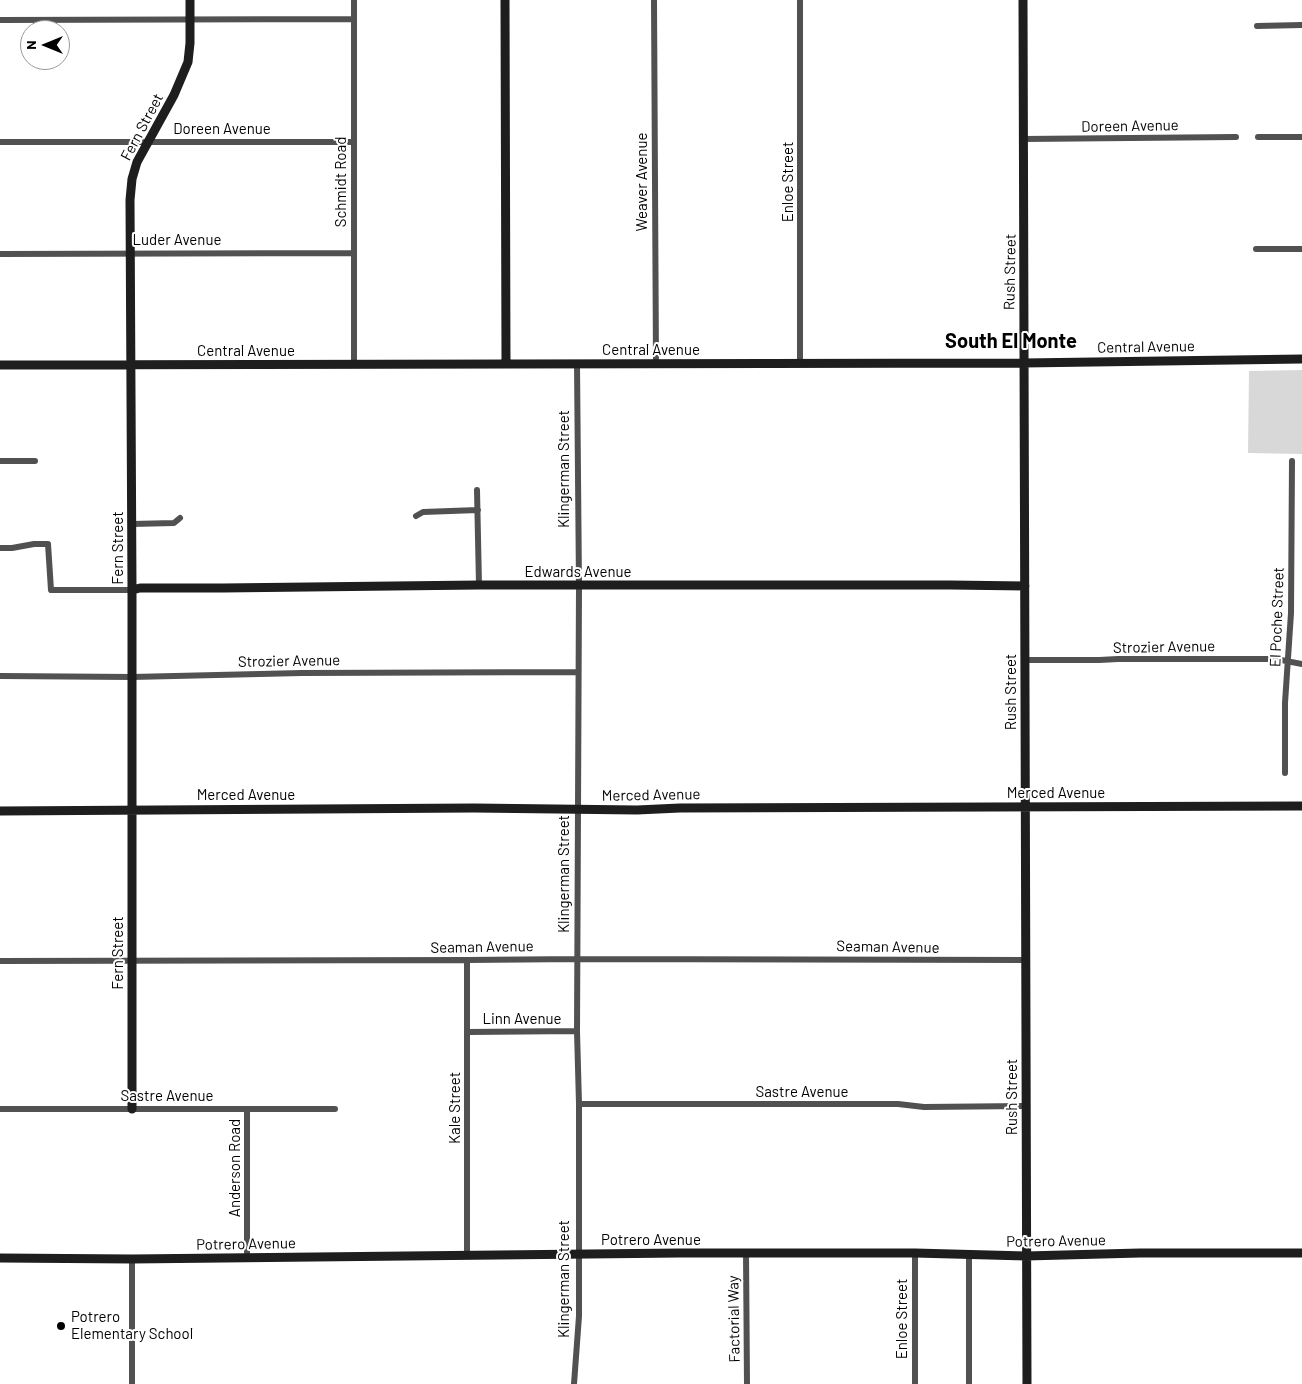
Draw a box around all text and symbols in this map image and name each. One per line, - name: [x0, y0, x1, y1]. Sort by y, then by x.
- north arrow: [20, 20, 70, 70]
- text: N: [22, 40, 39, 50]
- street label: Fern Street: [117, 90, 167, 164]
- street label: Doreen Avenue: [1081, 116, 1179, 136]
- street label: Doreen Avenue: [173, 120, 271, 138]
- street label: Weaver Avenue: [633, 133, 651, 231]
- street label: Schmidt Road: [332, 137, 350, 227]
- street label: Enloe Street: [779, 142, 797, 222]
- street label: Luder Avenue: [133, 231, 221, 249]
- street label: Rush Street: [1000, 234, 1020, 310]
- district label: South El Monte: [945, 329, 1077, 353]
- street label: Central Avenue: [1097, 337, 1195, 357]
- street label: Central Avenue: [602, 341, 700, 359]
- street label: Central Avenue: [197, 342, 295, 360]
- street label: Klingerman Street: [555, 410, 573, 528]
- street label: Fern Street: [109, 511, 127, 585]
- street label: Edwards Avenue: [524, 563, 632, 581]
- street label: El Poche Street: [1266, 567, 1288, 667]
- street label: Strozier Avenue: [1113, 637, 1215, 657]
- street label: Strozier Avenue: [238, 651, 340, 671]
- street label: Rush Street: [1002, 654, 1020, 730]
- street label: Merced Avenue: [1007, 784, 1105, 802]
- street label: Merced Avenue: [601, 785, 701, 805]
- street label: Merced Avenue: [197, 786, 295, 804]
- street label: Klingerman Street: [555, 815, 573, 933]
- street label: Fern Street: [109, 916, 127, 990]
- street label: Seaman Avenue: [430, 937, 534, 957]
- street label: Seaman Avenue: [836, 937, 940, 957]
- street label: Linn Avenue: [482, 1010, 562, 1028]
- street label: Rush Street: [1003, 1059, 1021, 1135]
- street label: Kale Street: [446, 1072, 464, 1144]
- street label: Sastre Avenue: [755, 1083, 849, 1101]
- street label: Sastre Avenue: [120, 1087, 214, 1105]
- street label: Anderson Road: [226, 1119, 244, 1217]
- street label: Klingerman Street: [555, 1220, 573, 1338]
- street label: Potrero Avenue: [601, 1231, 701, 1249]
- street label: Potrero Avenue: [1006, 1231, 1106, 1251]
- street label: Potrero Avenue: [196, 1234, 296, 1254]
- street label: Factorial Way: [724, 1275, 744, 1363]
- street label: Enloe Street: [893, 1279, 911, 1359]
- place label: Potrero Elementary School: [71, 1308, 193, 1343]
- marker: Potrero Elementary School: [55, 1320, 67, 1332]

